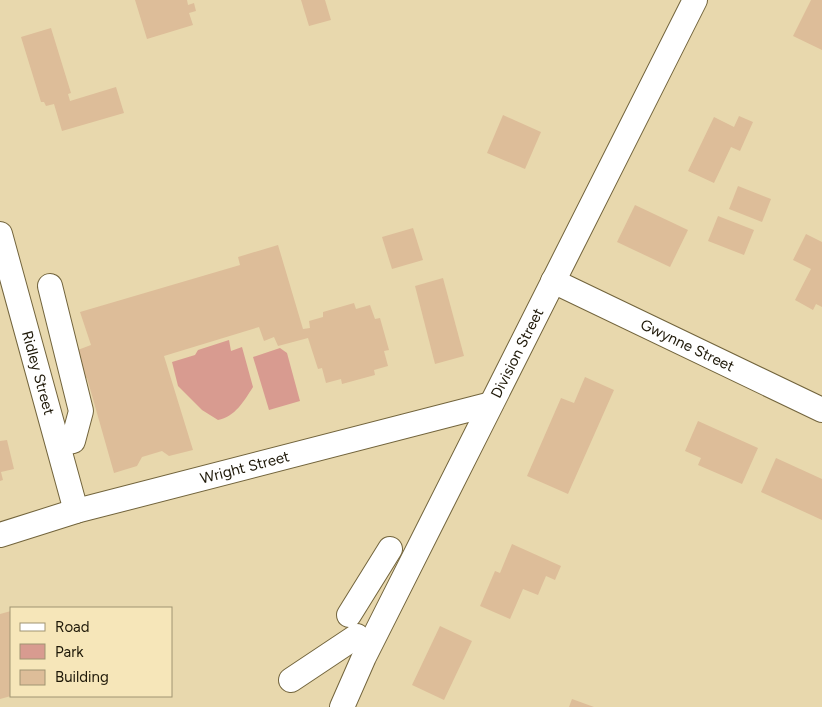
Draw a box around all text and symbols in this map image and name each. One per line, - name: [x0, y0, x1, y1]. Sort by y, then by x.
- street label: Division Street: [487, 305, 547, 401]
- street label: Gwynne Street: [638, 315, 737, 376]
- street label: Ridley Street: [18, 329, 58, 417]
- street label: Wright Street: [198, 447, 292, 488]
- legend: [10, 607, 172, 697]
- text: Road: [55, 618, 90, 636]
- text: Park: [55, 643, 84, 661]
- text: Building: [55, 668, 109, 686]

